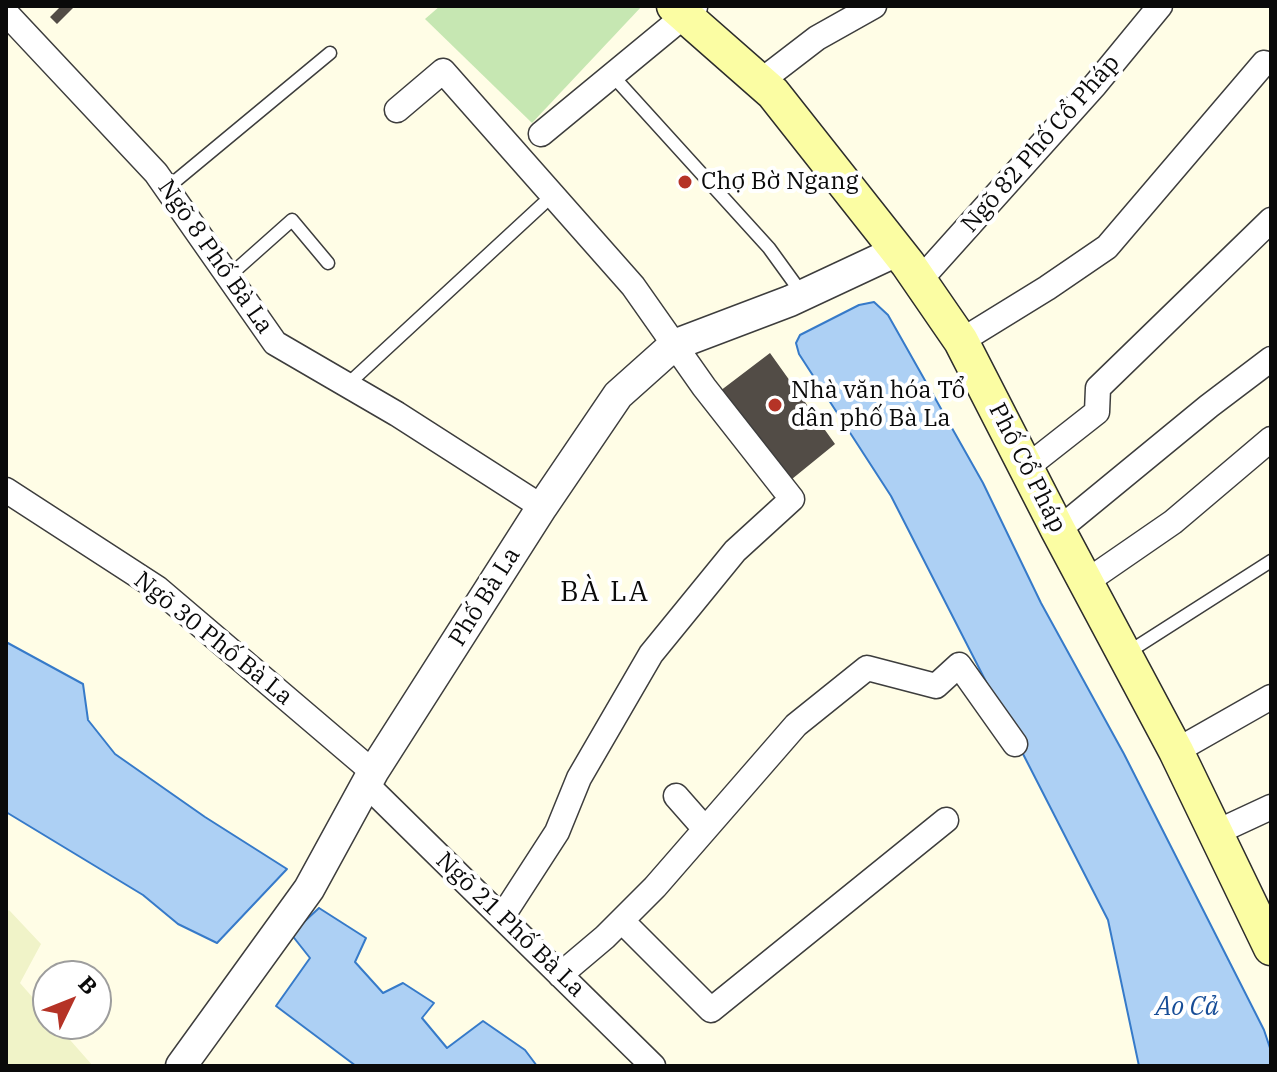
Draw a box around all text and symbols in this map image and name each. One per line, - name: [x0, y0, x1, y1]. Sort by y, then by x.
- street label: Ngõ 82 Phố Cổ Pháp: [956, 49, 1126, 239]
- place label: Chợ Bờ Ngang: [701, 168, 859, 196]
- marker: Chợ Bờ Ngang: [676, 173, 694, 191]
- street label: Ngõ 8 Phố Bà La: [151, 174, 279, 340]
- place label: Nhà văn hóa Tổ dân phố Bà La: [791, 377, 965, 433]
- marker: Nhà văn hóa Tổ dân phố Bà La: [766, 396, 784, 414]
- street label: Phố Cổ Pháp: [982, 399, 1072, 537]
- street label: Phố Bà La: [443, 542, 527, 652]
- street label: Ngõ 30 Phố Bà La: [128, 566, 298, 712]
- district label: BÀ LA: [560, 576, 650, 610]
- street label: Ngõ 21 Phố Bà La: [430, 847, 590, 1003]
- north arrow: [32, 960, 112, 1040]
- text: B: [73, 969, 104, 1000]
- water label: Ao Cả: [1155, 991, 1219, 1023]

